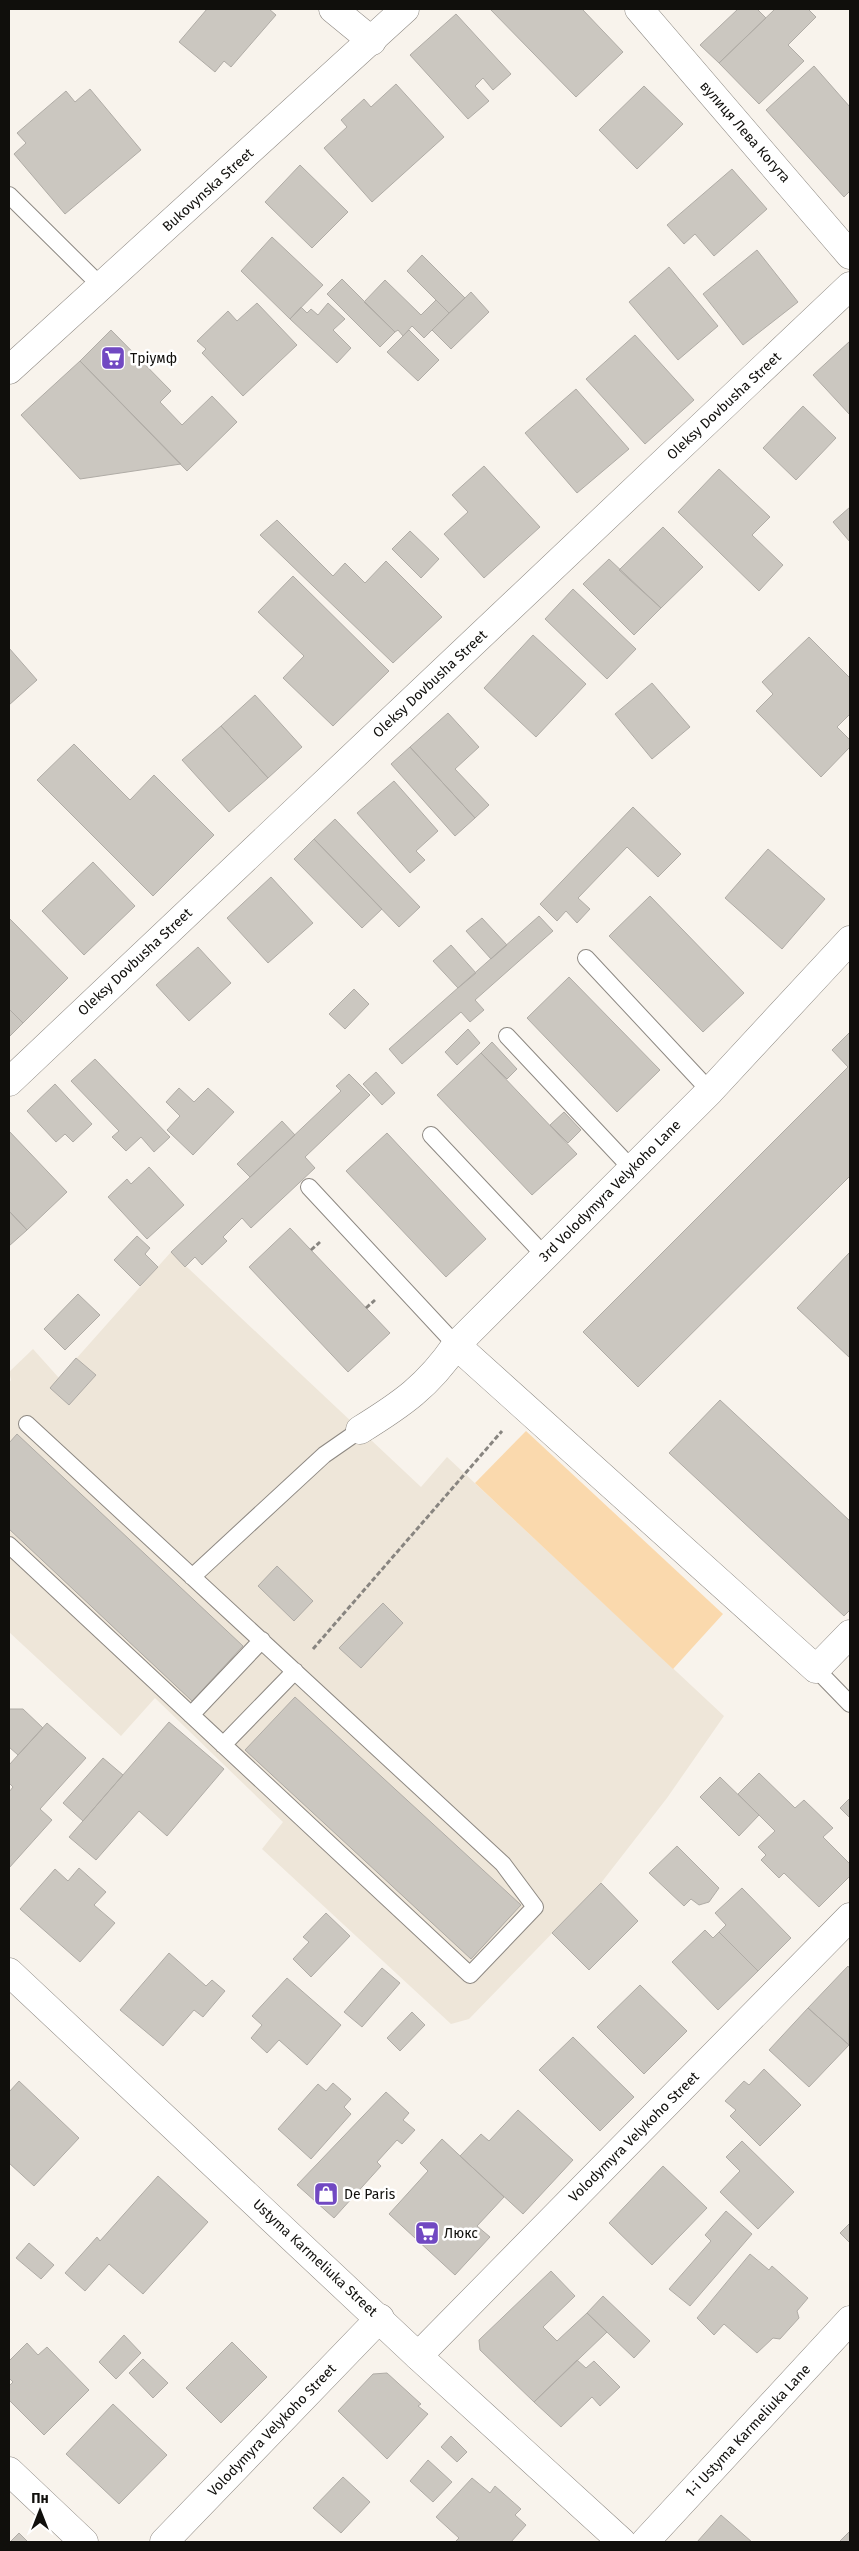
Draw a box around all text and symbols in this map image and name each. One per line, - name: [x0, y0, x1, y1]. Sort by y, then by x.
- street label: вулиця Лева Когута: [696, 78, 794, 186]
- street label: Bukovynska Street: [159, 144, 258, 235]
- supermarket icon: Тріумф: [100, 345, 126, 371]
- street label: Oleksy Dovbusha Street: [663, 348, 785, 463]
- place label: Тріумф: [130, 350, 177, 367]
- street label: Oleksy Dovbusha Street: [369, 626, 491, 741]
- street label: Oleksy Dovbusha Street: [74, 904, 196, 1019]
- street label: 3rd Volodymyra Velykoho Lane: [536, 1117, 684, 1265]
- street label: Volodymyra Velykoho Street: [565, 2068, 703, 2206]
- shop icon: De Paris: [313, 2181, 339, 2207]
- place label: De Paris: [344, 2186, 396, 2203]
- street label: Ustyma Karmeliuka Street: [249, 2196, 382, 2321]
- supermarket icon: Люкс: [414, 2220, 440, 2246]
- place label: Люкс: [444, 2225, 478, 2242]
- street label: Volodymyra Velykoho Street: [204, 2360, 340, 2500]
- street label: 1-i Ustyma Karmeliuka Lane: [682, 2361, 814, 2501]
- north arrow: [15, 2486, 65, 2536]
- text: Пн: [31, 2490, 49, 2507]

